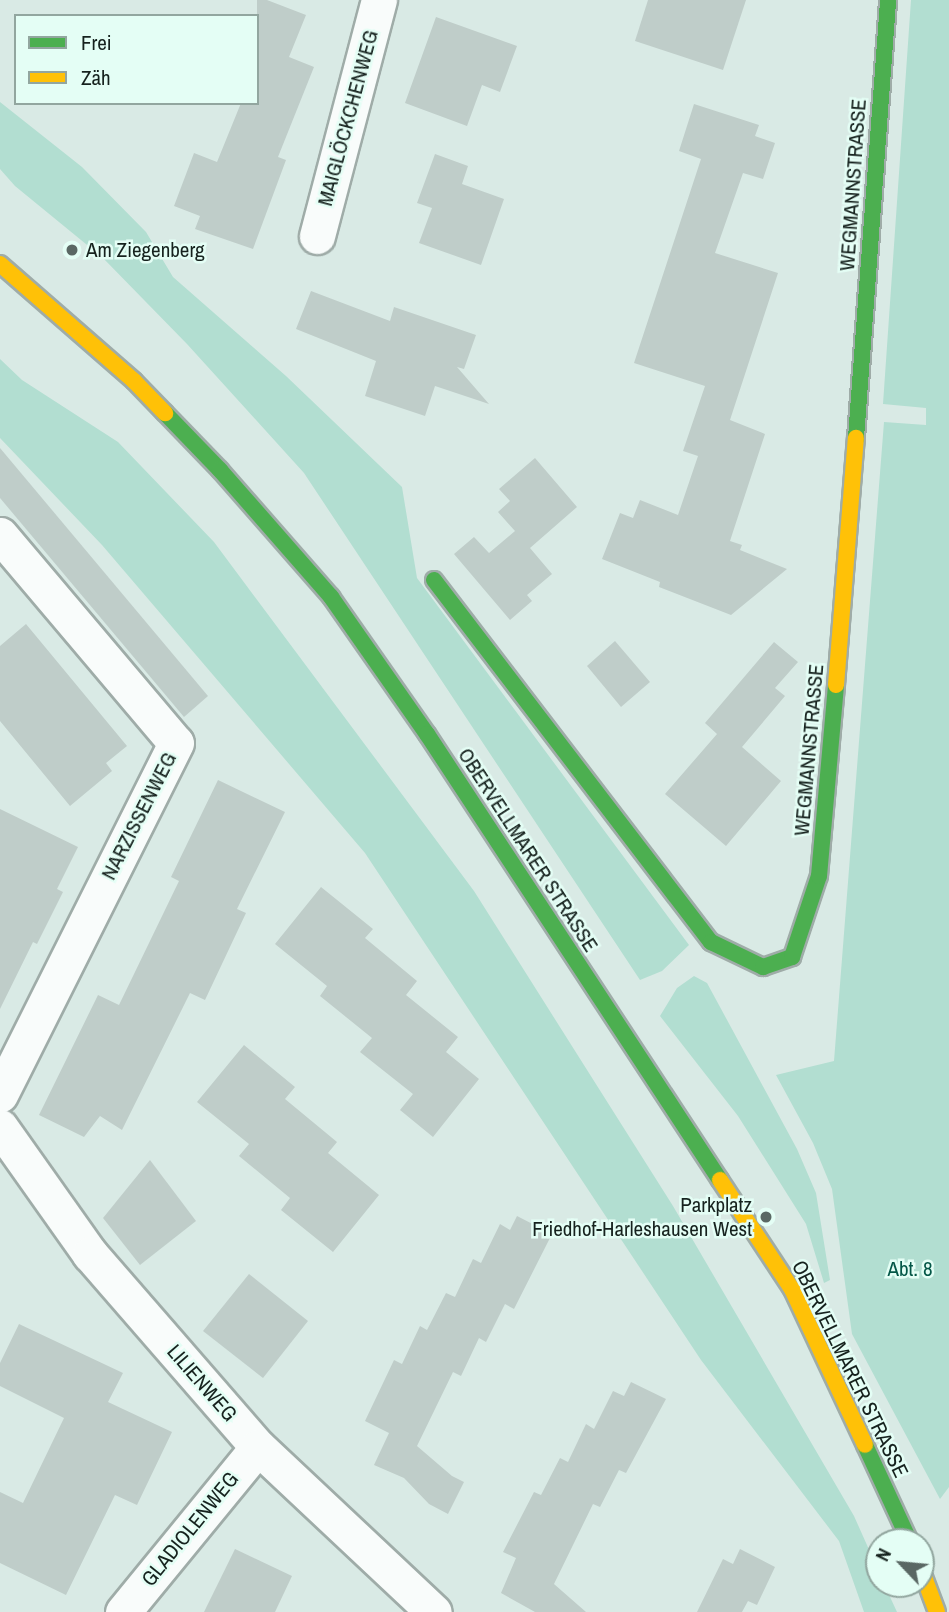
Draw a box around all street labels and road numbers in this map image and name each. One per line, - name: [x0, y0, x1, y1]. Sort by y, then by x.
- street label: MAIGLÖCKCHENWEG: [312, 27, 384, 209]
- street label: WEGMANNSTRASSE: [834, 98, 872, 272]
- street label: WEGMANNSTRASSE: [789, 663, 829, 837]
- street label: OBERVELLMARER STRASSE: [453, 743, 603, 957]
- street label: NARZISSENWEG: [96, 748, 182, 884]
- street label: OBERVELLMARER STRASSE: [787, 1257, 913, 1481]
- street label: LILIENWEG: [162, 1339, 242, 1427]
- street label: GLADIOLENWEG: [136, 1467, 244, 1591]

